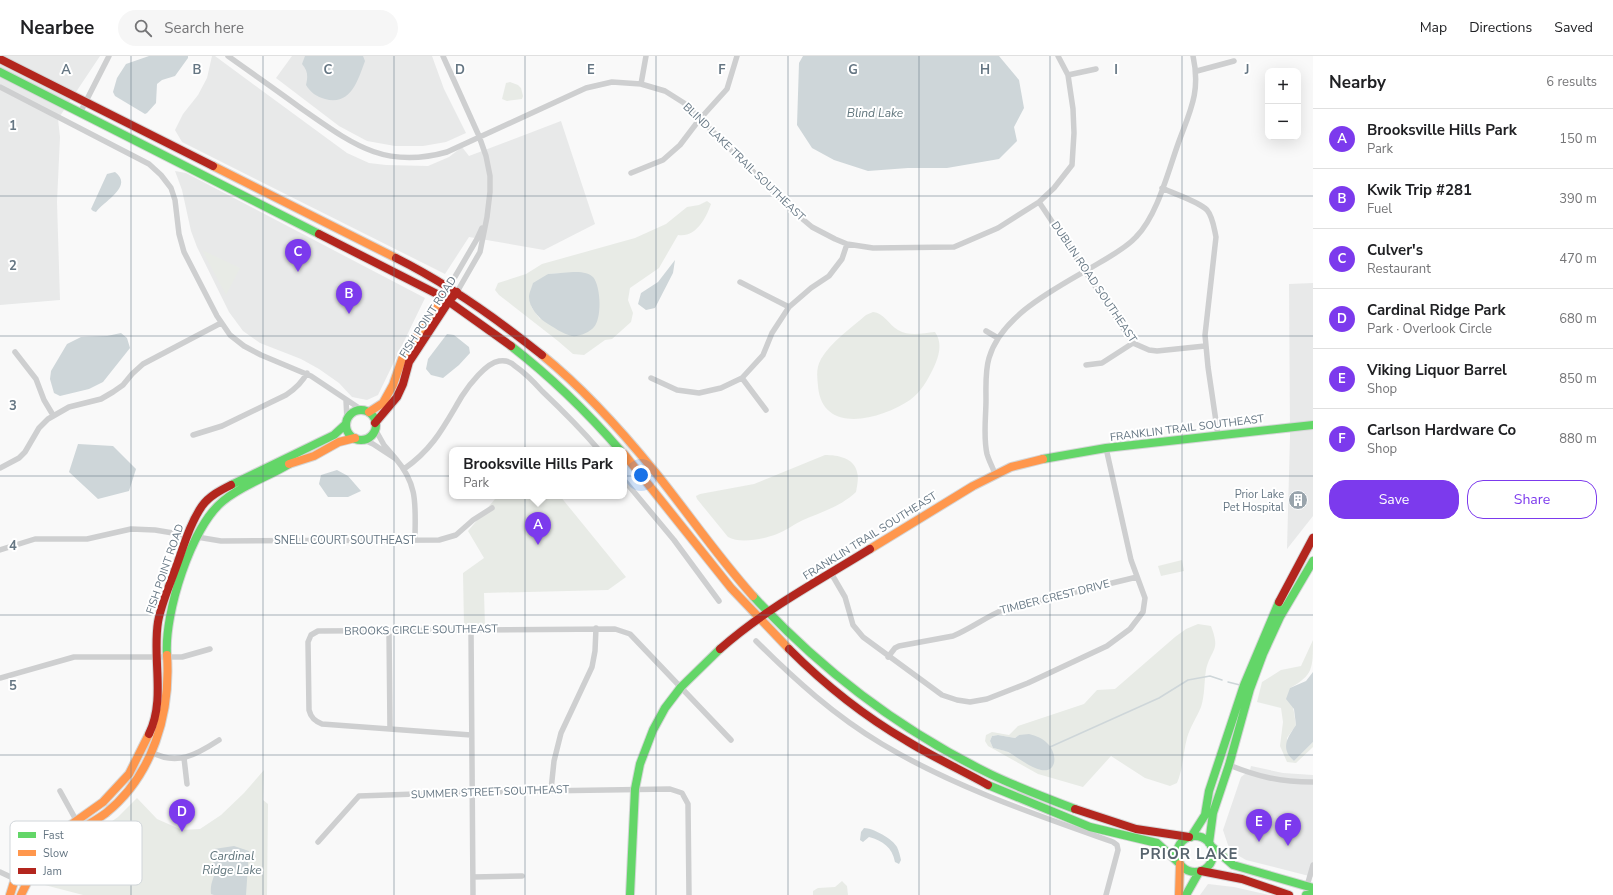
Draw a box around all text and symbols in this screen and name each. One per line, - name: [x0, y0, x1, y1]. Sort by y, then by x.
- search box: [118, 10, 398, 46]
- text: Nearbee: [20, 15, 94, 41]
- icon: search: [132, 17, 154, 39]
- text: Search here: [164, 18, 244, 38]
- text: Map: [1420, 18, 1447, 37]
- text: Directions: [1469, 18, 1532, 37]
- text: Saved: [1554, 18, 1593, 37]
- text: A: [61, 61, 71, 79]
- text: B: [193, 61, 202, 79]
- text: C: [324, 61, 333, 79]
- text: D: [455, 61, 465, 79]
- text: E: [587, 61, 595, 79]
- text: F: [718, 61, 726, 79]
- text: G: [848, 61, 858, 79]
- text: H: [980, 61, 990, 79]
- text: I: [1114, 61, 1118, 79]
- text: J: [1244, 61, 1249, 79]
- map controls: [1265, 68, 1301, 140]
- button: +: [1265, 68, 1301, 104]
- text: Nearby: [1329, 71, 1386, 94]
- text: 6 results: [1546, 73, 1597, 91]
- street label: BLIND LAKE TRAIL SOUTHEAST: [680, 100, 809, 225]
- button: −: [1265, 104, 1301, 140]
- water label: Blind Lake: [847, 105, 904, 121]
- text: 1: [9, 117, 17, 135]
- text: Brooksville Hills Park: [1367, 120, 1517, 140]
- text: A: [1337, 130, 1347, 148]
- text: 150 m: [1559, 130, 1597, 148]
- text: Park: [1367, 140, 1393, 158]
- text: Kwik Trip #281: [1367, 180, 1472, 200]
- text: B: [1338, 190, 1346, 208]
- text: 390 m: [1559, 190, 1597, 208]
- text: Fuel: [1367, 200, 1392, 218]
- street label: DUBLIN ROAD SOUTHEAST: [1048, 218, 1141, 346]
- pin: C: [285, 239, 311, 272]
- text: Culver's: [1367, 240, 1423, 260]
- text: C: [1338, 250, 1346, 268]
- text: 470 m: [1559, 250, 1597, 268]
- text: 2: [9, 257, 17, 275]
- text: Restaurant: [1367, 260, 1431, 278]
- street label: FISH POINT ROAD: [396, 273, 460, 361]
- pin: B: [336, 281, 362, 314]
- text: Cardinal Ridge Park: [1367, 300, 1505, 320]
- text: D: [1337, 310, 1347, 328]
- text: 680 m: [1559, 310, 1597, 328]
- text: Park · Overlook Circle: [1367, 320, 1492, 338]
- text: Viking Liquor Barrel: [1367, 360, 1507, 380]
- text: E: [1338, 370, 1346, 388]
- text: 850 m: [1559, 370, 1597, 388]
- text: Shop: [1367, 380, 1397, 398]
- text: 3: [9, 397, 17, 415]
- street label: FRANKLIN TRAIL SOUTHEAST: [1109, 411, 1265, 445]
- text: Carlson Hardware Co: [1367, 420, 1516, 440]
- text: F: [1338, 430, 1346, 448]
- text: 880 m: [1559, 430, 1597, 448]
- text: Shop: [1367, 440, 1397, 458]
- popup: [449, 447, 627, 499]
- text: Brooksville Hills Park: [463, 454, 613, 474]
- your location: [631, 465, 651, 485]
- text: Park: [463, 474, 489, 492]
- button: Save: [1329, 480, 1459, 519]
- button: Share: [1467, 480, 1597, 519]
- place label: Prior Lake Pet Hospital: [1223, 487, 1285, 515]
- street label: FRANKLIN TRAIL SOUTHEAST: [800, 488, 940, 583]
- building icon: Prior Lake Pet Hospital: [1287, 489, 1309, 511]
- pin: A: [525, 512, 551, 545]
- street label: FISH POINT ROAD: [143, 522, 187, 616]
- street label: SNELL COURT SOUTHEAST: [274, 533, 416, 548]
- text: 4: [9, 537, 17, 555]
- street label: TIMBER CREST DRIVE: [999, 576, 1111, 618]
- street label: BROOKS CIRCLE SOUTHEAST: [344, 621, 498, 639]
- text: 5: [9, 677, 17, 695]
- street label: SUMMER STREET SOUTHEAST: [411, 782, 570, 802]
- pin: D: [169, 799, 195, 832]
- pin: E: [1246, 809, 1272, 842]
- pin: F: [1275, 813, 1301, 846]
- legend: [10, 821, 142, 885]
- text: Fast: [43, 828, 64, 843]
- district label: PRIOR LAKE: [1140, 844, 1238, 864]
- text: Slow: [43, 846, 68, 861]
- water label: Cardinal Ridge Lake: [202, 848, 262, 878]
- text: Jam: [42, 864, 62, 879]

